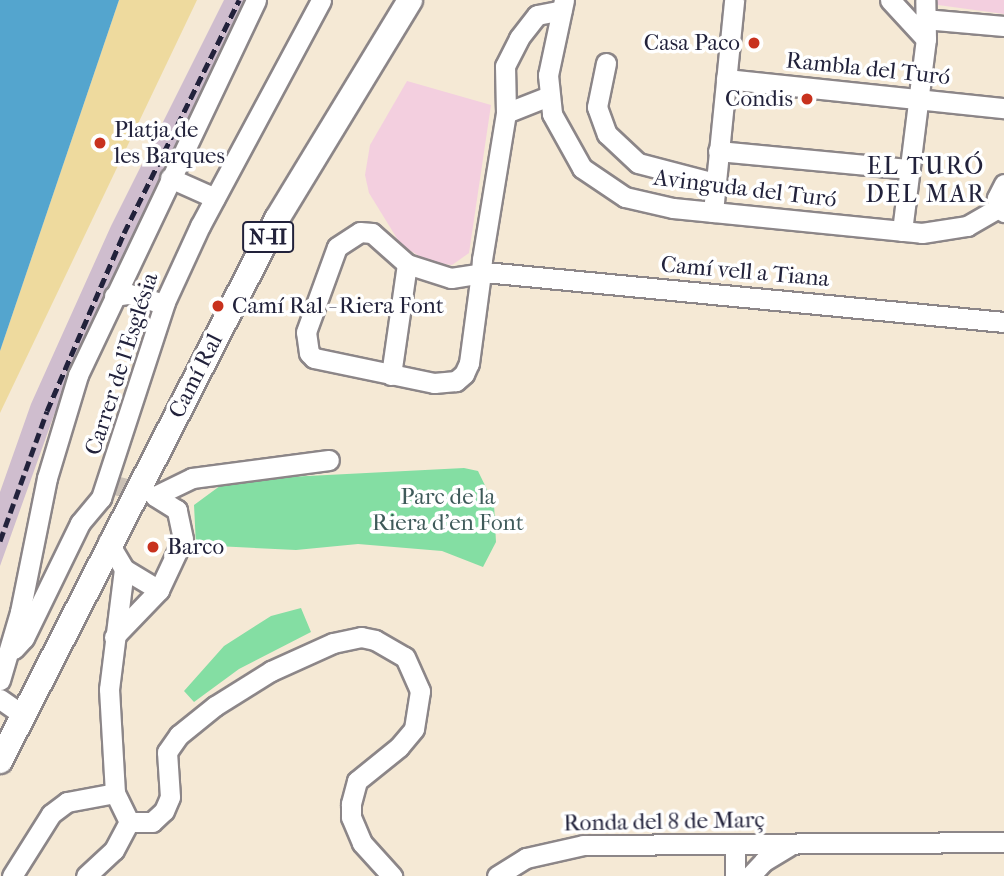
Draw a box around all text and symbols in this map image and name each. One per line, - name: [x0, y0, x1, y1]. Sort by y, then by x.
- place label: Casa Paco: [644, 29, 740, 57]
- marker: Casa Paco: [746, 35, 762, 51]
- street label: Rambla del Turó: [785, 47, 951, 91]
- place label: Condis: [725, 85, 793, 113]
- marker: Condis: [799, 91, 815, 107]
- place label: Platja de les Barques: [114, 116, 225, 170]
- marker: Platja de les Barques: [92, 135, 108, 151]
- district label: EL TURÓ DEL MAR: [866, 153, 986, 209]
- street label: Avinguda del Turó: [652, 164, 838, 214]
- road number: N-II: [242, 219, 294, 254]
- street label: Camí vell a Tiana: [660, 251, 830, 293]
- street label: Carrer de l'Església: [80, 269, 164, 459]
- place label: Camí Ral - Riera Font: [232, 292, 444, 320]
- marker: Camí Ral - Riera Font: [210, 298, 226, 314]
- street label: Camí Ral: [163, 329, 229, 423]
- park label: Parc de la Riera d'en Font: [372, 483, 524, 537]
- place label: Barco: [167, 533, 224, 561]
- marker: Barco: [145, 539, 161, 555]
- street label: Ronda del 8 de Març: [563, 806, 765, 838]

